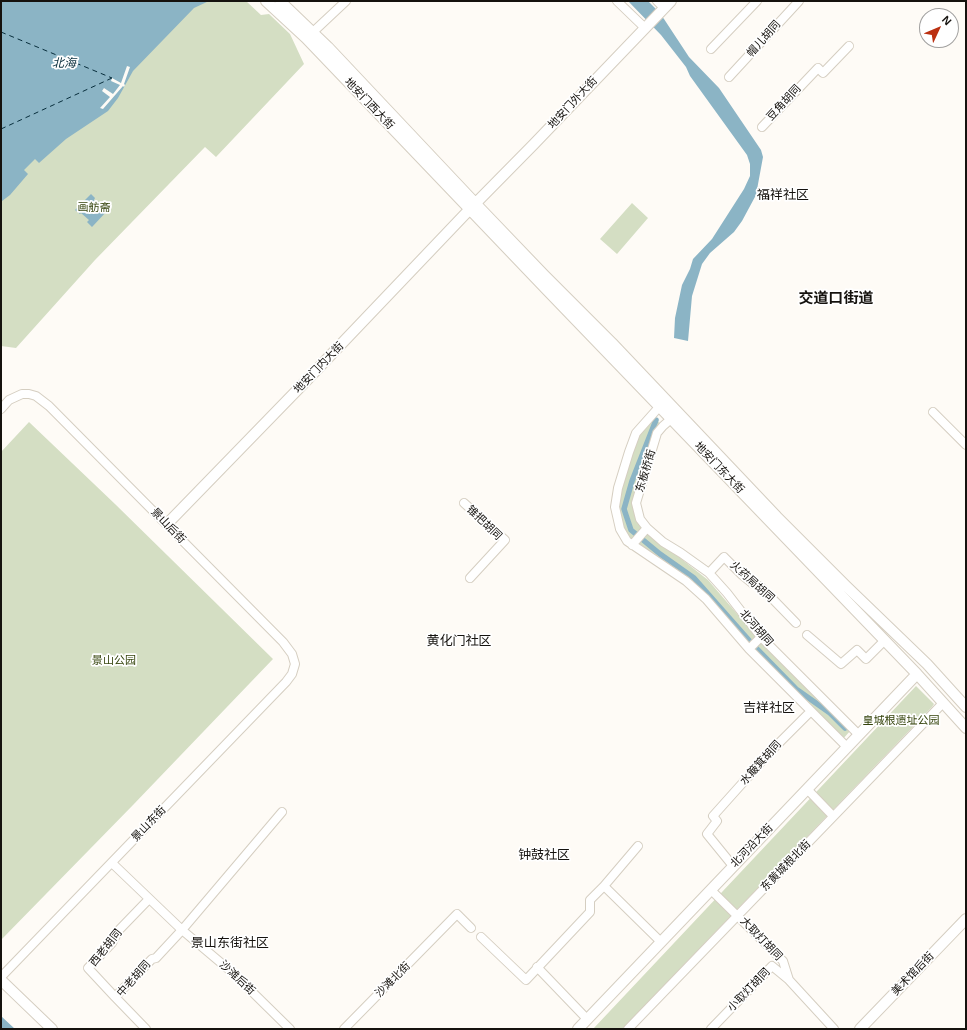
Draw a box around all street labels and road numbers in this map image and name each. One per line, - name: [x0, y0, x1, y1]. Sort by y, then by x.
- street label: 帽儿胡同: [744, 18, 784, 60]
- street label: 地安门外大街: [546, 74, 600, 132]
- street label: 地安门西大街: [341, 76, 397, 132]
- street label: 豆角胡同: [764, 82, 804, 124]
- street label: 地安门内大街: [291, 340, 347, 396]
- street label: 地安门东大街: [691, 440, 747, 496]
- street label: 东板桥街: [633, 448, 659, 494]
- street label: 锥把胡同: [464, 503, 504, 543]
- street label: 景山后街: [148, 506, 188, 546]
- street label: 火药局胡同: [727, 559, 777, 605]
- street label: 北河胡同: [737, 607, 775, 649]
- street label: 水簸箕胡同: [738, 738, 784, 788]
- street label: 景山东街: [129, 804, 169, 844]
- street label: 北河沿大街: [728, 822, 776, 870]
- street label: 东黄城根北街: [758, 838, 814, 894]
- street label: 大取灯胡同: [737, 915, 785, 963]
- street label: 西老胡同: [87, 927, 125, 969]
- street label: 美术馆后街: [889, 950, 937, 998]
- street label: 中老胡同: [114, 958, 154, 1000]
- street label: 沙滩后街: [216, 958, 258, 998]
- street label: 沙滩北街: [373, 960, 413, 1000]
- street label: 小取灯胡同: [725, 966, 773, 1014]

